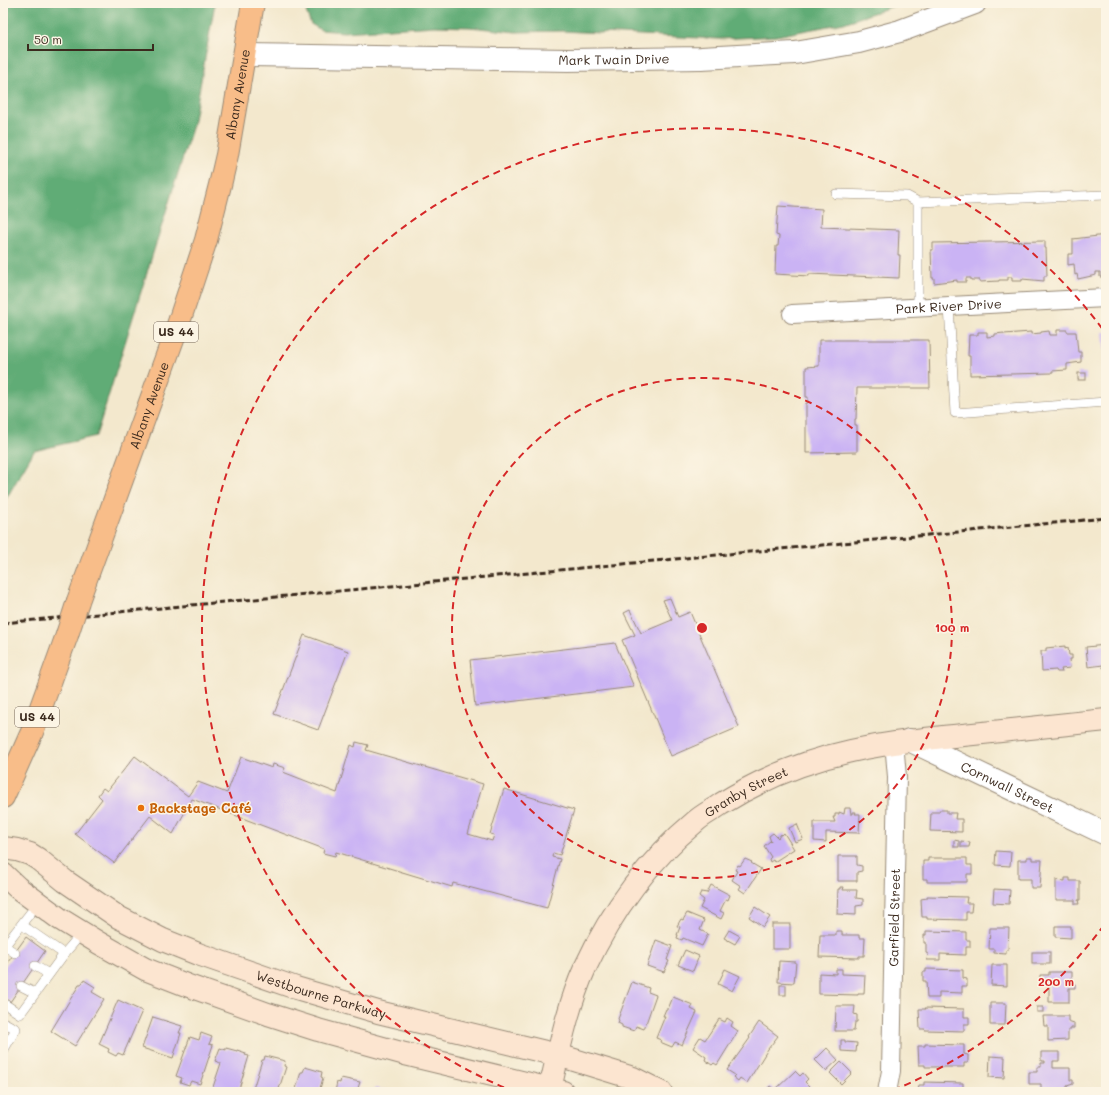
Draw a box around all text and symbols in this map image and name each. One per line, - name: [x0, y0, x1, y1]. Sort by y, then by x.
- scale bar: [28, 26, 153, 52]
- text: 50 m: [34, 31, 62, 47]
- street label: Albany Avenue: [221, 48, 253, 141]
- street label: Mark Twain Drive: [558, 49, 670, 68]
- street label: Park River Drive: [895, 294, 1002, 317]
- road number: US 44: [154, 322, 198, 342]
- street label: Albany Avenue: [125, 359, 172, 451]
- text: 100 m: [935, 619, 969, 635]
- centre of rings: [695, 621, 709, 635]
- road number: US 44: [15, 707, 59, 727]
- street label: Cornwall Street: [958, 757, 1057, 816]
- street label: Granby Street: [701, 762, 790, 821]
- place label: Backstage Café: [149, 799, 252, 816]
- marker: Backstage Café: [136, 803, 146, 813]
- street label: Garfield Street: [884, 868, 903, 967]
- street label: Westbourne Parkway: [254, 966, 388, 1022]
- text: 200 m: [1038, 973, 1074, 989]

